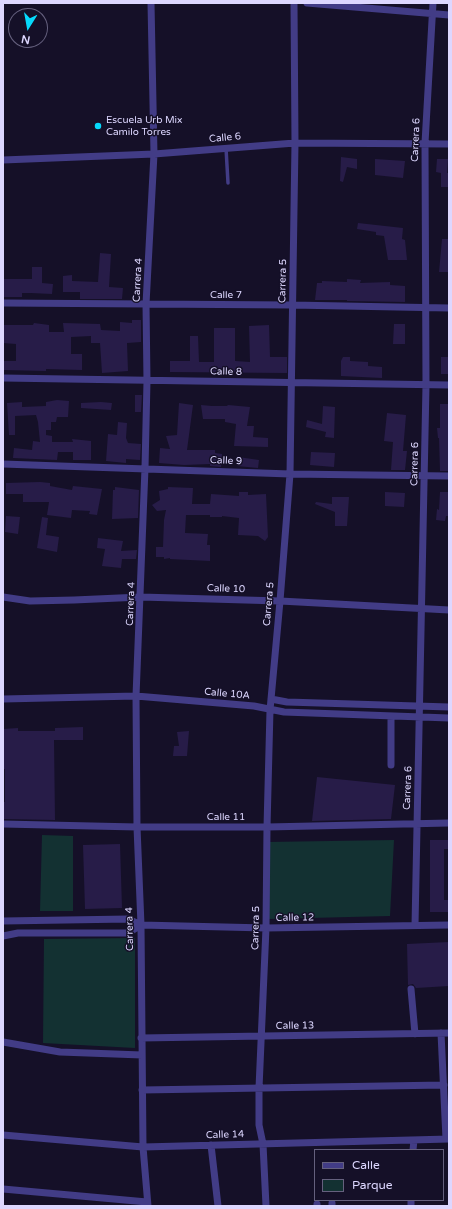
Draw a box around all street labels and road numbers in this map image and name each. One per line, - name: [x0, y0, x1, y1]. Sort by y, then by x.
- street label: Carrera 6: [409, 118, 423, 162]
- street label: Calle 6: [208, 131, 242, 145]
- street label: Carrera 4: [131, 258, 145, 302]
- street label: Carrera 5: [277, 259, 289, 303]
- street label: Calle 7: [210, 289, 242, 301]
- street label: Calle 8: [210, 366, 242, 378]
- street label: Carrera 6: [409, 442, 421, 486]
- street label: Calle 9: [210, 454, 242, 468]
- street label: Carrera 4: [124, 582, 138, 626]
- street label: Calle 10: [207, 582, 245, 596]
- street label: Carrera 5: [261, 582, 277, 626]
- street label: Calle 10A: [204, 686, 250, 702]
- street label: Carrera 6: [401, 766, 415, 810]
- street label: Calle 11: [207, 811, 245, 823]
- street label: Carrera 5: [250, 906, 262, 950]
- street label: Carrera 4: [124, 907, 136, 951]
- street label: Calle 12: [276, 912, 314, 924]
- street label: Calle 13: [276, 1020, 314, 1032]
- street label: Calle 14: [206, 1128, 244, 1142]

